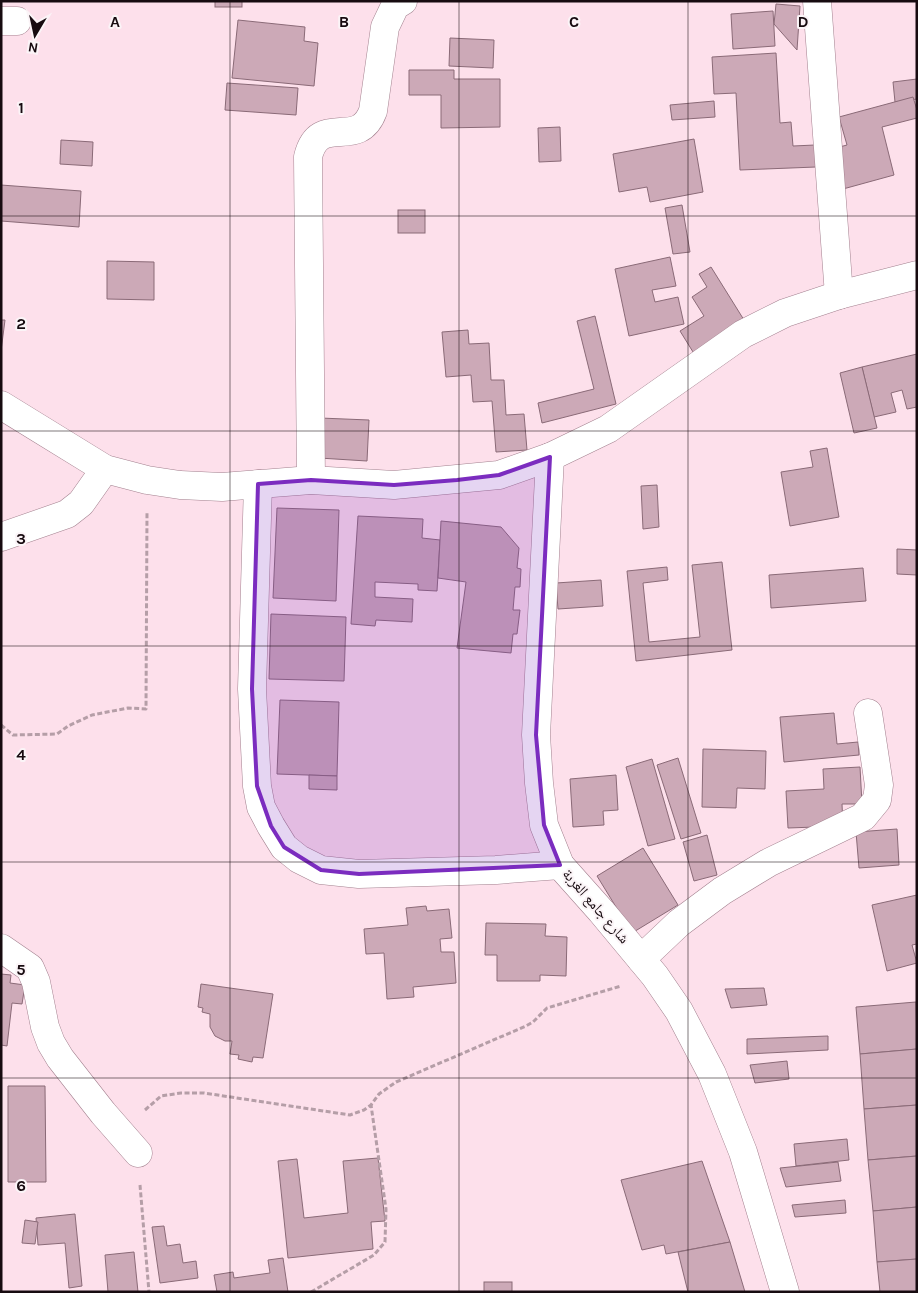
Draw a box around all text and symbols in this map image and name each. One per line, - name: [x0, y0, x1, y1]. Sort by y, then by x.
- north arrow: [10, 10, 60, 60]
- text: A: [110, 12, 120, 31]
- text: B: [339, 12, 349, 31]
- text: C: [569, 12, 579, 31]
- text: D: [798, 12, 809, 31]
- text: N: [27, 38, 39, 57]
- text: 1: [18, 98, 24, 117]
- text: 2: [16, 314, 26, 333]
- text: 3: [16, 529, 26, 548]
- text: 4: [16, 745, 26, 764]
- street label: شارع جامع الغربة: [558, 865, 633, 948]
- text: 5: [16, 960, 26, 979]
- text: 6: [16, 1176, 26, 1195]

